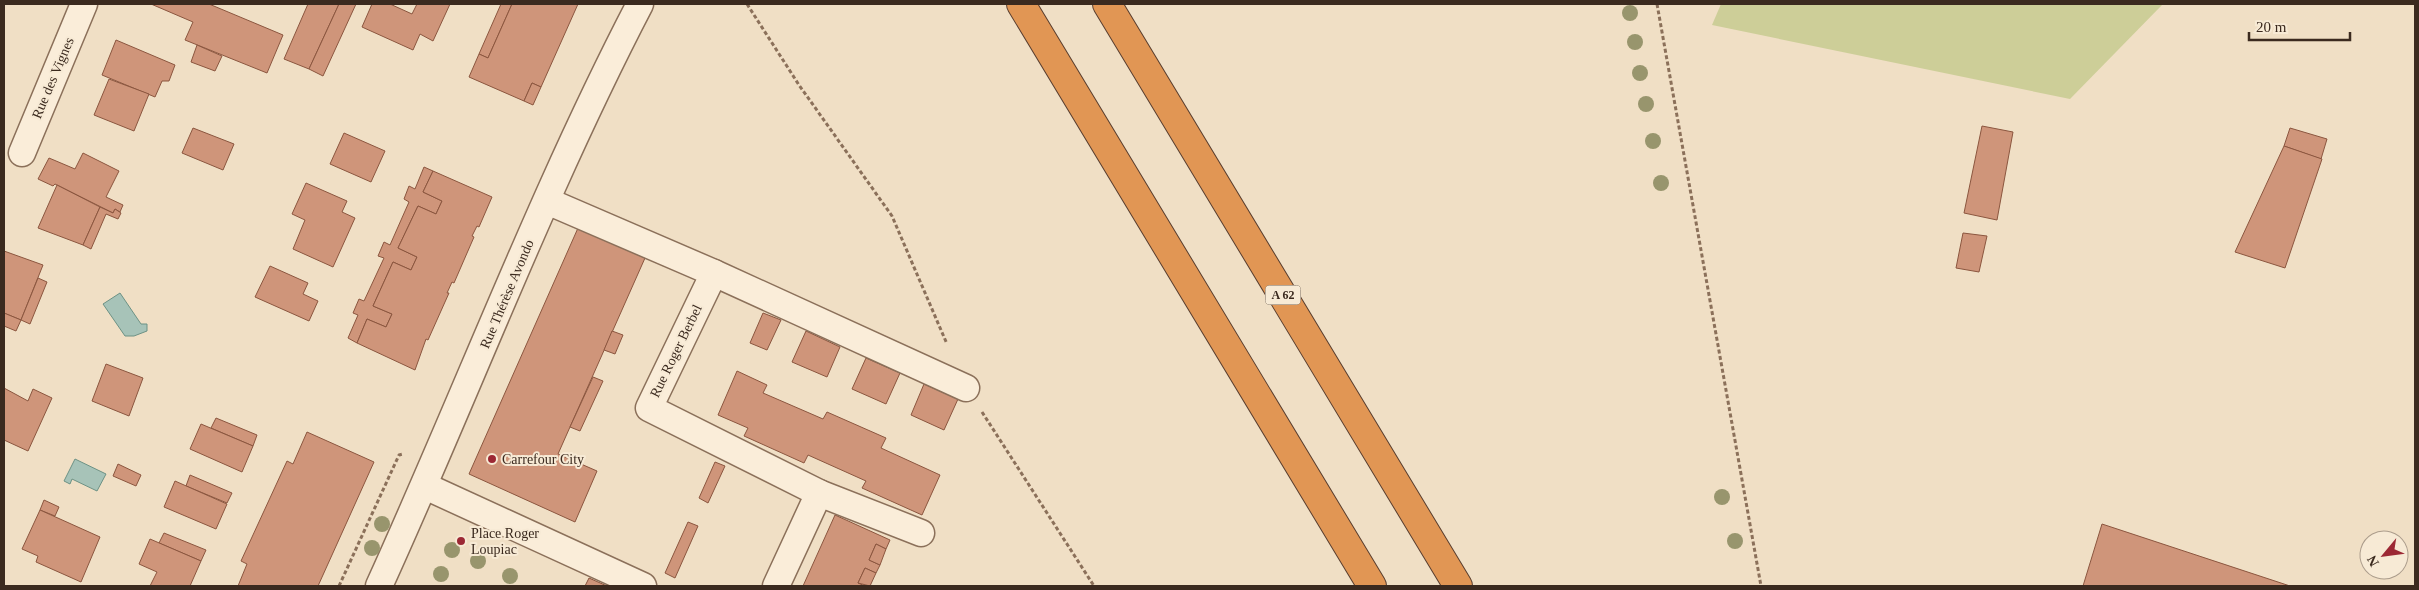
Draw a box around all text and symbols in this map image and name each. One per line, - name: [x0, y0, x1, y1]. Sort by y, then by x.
- scale bar: [2249, 10, 2350, 42]
- text: 20 m: [2256, 19, 2287, 35]
- street label: Rue des Vignes: [29, 35, 77, 121]
- street label: Rue Thérèse Avondo: [477, 237, 537, 351]
- road number: A 62: [1266, 286, 1300, 304]
- street label: Rue Roger Berbel: [647, 302, 705, 400]
- place label: Carrefour City: [502, 452, 584, 467]
- marker: Carrefour City: [486, 453, 498, 465]
- place label: Place Roger Loupiac: [471, 526, 539, 557]
- north arrow: [2359, 530, 2409, 580]
- marker: Place Roger Loupiac: [455, 535, 467, 547]
- text: N: [2364, 553, 2382, 569]

